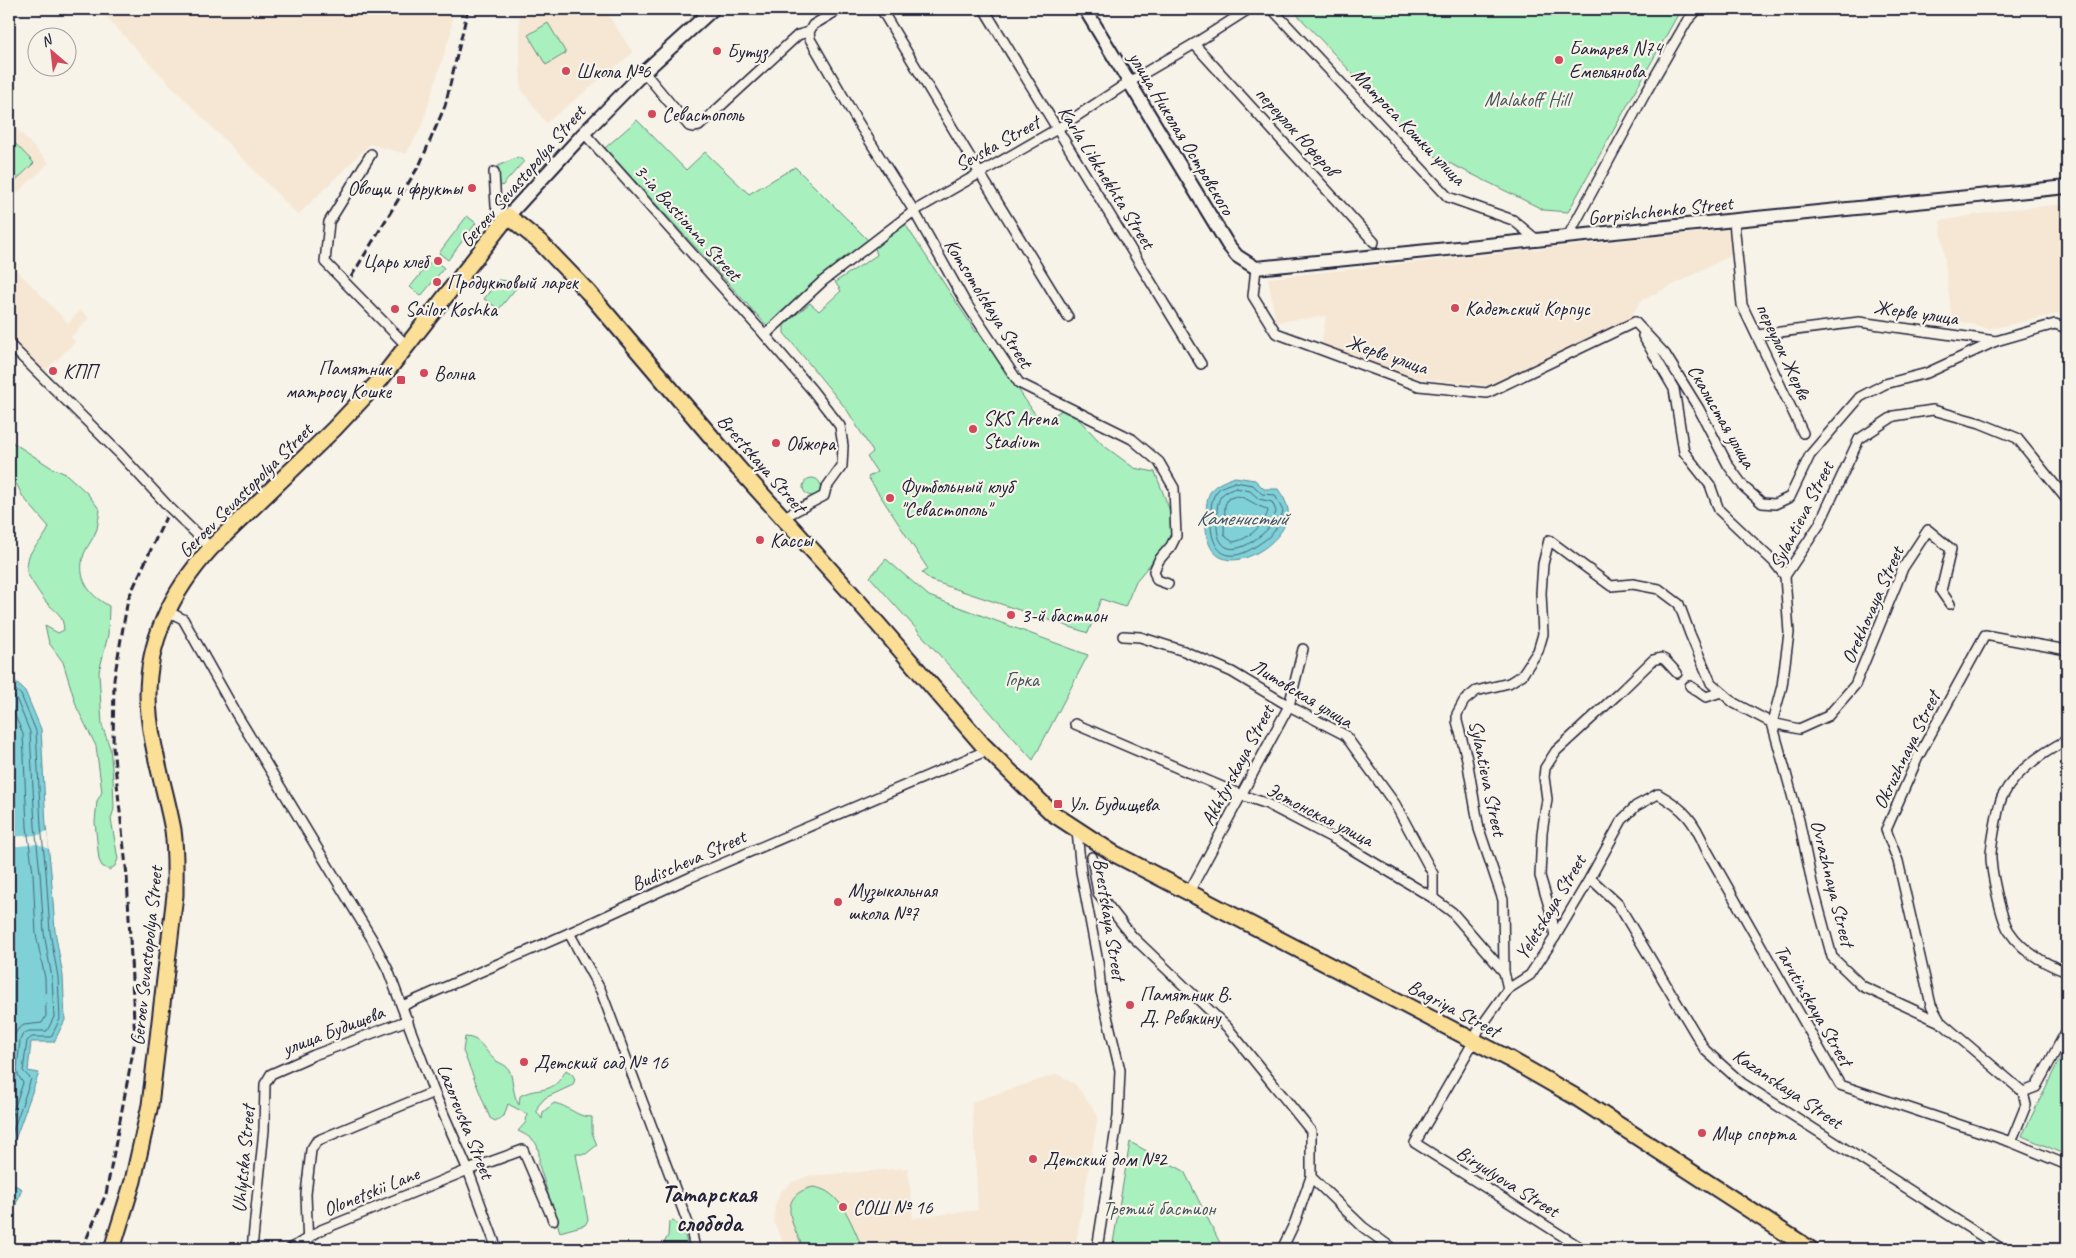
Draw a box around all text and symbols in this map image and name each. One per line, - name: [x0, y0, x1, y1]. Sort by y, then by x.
- north arrow: [28, 28, 78, 78]
- text: N: [38, 30, 56, 51]
- place label: Батарея N74 Емельянова: [1569, 36, 1664, 84]
- place label: Бутуз: [727, 39, 769, 64]
- marker: Бутуз: [711, 45, 723, 57]
- street label: улица Николая Островского: [1122, 46, 1241, 220]
- marker: Батарея N74 Емельянова: [1553, 54, 1565, 66]
- place label: Школа №6: [576, 59, 651, 84]
- street label: Матроса Кошки улица: [1346, 62, 1472, 192]
- marker: Школа №6: [560, 65, 572, 77]
- street label: переулок Юферов: [1250, 81, 1347, 185]
- park label: Malakoff Hill: [1484, 87, 1573, 112]
- street label: Geroev Sevastopolya Street: [454, 98, 593, 253]
- street label: Karla Libknekhta Street: [1052, 101, 1162, 256]
- place label: Севастополь: [662, 102, 745, 127]
- marker: Севастополь: [646, 108, 658, 120]
- street label: Sevska Street: [951, 108, 1047, 177]
- street label: 3-ia Bastionna Street: [628, 159, 748, 288]
- place label: Овощи и фрукты: [348, 176, 463, 201]
- marker: Овощи и фрукты: [466, 182, 478, 194]
- street label: Gorpishchenko Street: [1586, 190, 1736, 231]
- street label: Komsomolskaya Street: [939, 234, 1040, 375]
- place label: Царь хлеб: [363, 249, 432, 274]
- marker: Царь хлеб: [432, 255, 444, 267]
- place label: Продуктовый ларек: [447, 270, 580, 295]
- marker: Продуктовый ларек: [431, 276, 443, 288]
- street label: Жерве улица: [1872, 294, 1962, 331]
- place label: Кадетский Корпус: [1465, 296, 1591, 321]
- place label: Sailor Koshka: [405, 297, 499, 322]
- street label: переулок Жерве: [1750, 299, 1817, 405]
- marker: Кадетский Корпус: [1449, 302, 1461, 314]
- marker: Sailor Koshka: [389, 303, 401, 315]
- street label: Жерве улица: [1343, 329, 1433, 381]
- place label: Памятник матросу Кошке: [286, 356, 393, 404]
- place label: КПП: [63, 359, 101, 384]
- street label: Скалистая улица: [1682, 360, 1762, 474]
- place label: Волна: [434, 361, 476, 386]
- marker: КПП: [47, 365, 59, 377]
- marker: Волна: [418, 367, 430, 379]
- marker: Памятник матросу Кошке: [395, 374, 407, 386]
- place label: SKS Arena Stadium: [983, 406, 1060, 454]
- street label: Brestskaya Street: [712, 409, 814, 521]
- street label: Geroev Sevastopolya Street: [173, 416, 320, 563]
- marker: SKS Arena Stadium: [967, 423, 979, 435]
- place label: Обжора: [786, 431, 837, 456]
- marker: Обжора: [770, 437, 782, 449]
- street label: Sylantieva Street: [1764, 455, 1840, 573]
- place label: Футбольный клуб "Севастополь": [900, 474, 1017, 522]
- marker: Футбольный клуб "Севастополь": [884, 492, 896, 504]
- water label: Каменистый: [1197, 505, 1292, 531]
- place label: Кассы: [770, 528, 814, 553]
- marker: Кассы: [754, 534, 766, 546]
- street label: Orekhovaya Street: [1836, 541, 1910, 668]
- place label: 3-й бастион: [1021, 603, 1109, 628]
- marker: 3-й бастион: [1005, 609, 1017, 621]
- street label: Литовская улица: [1246, 653, 1358, 734]
- park label: Горка: [1005, 667, 1041, 692]
- street label: Okruzhnaya Street: [1867, 684, 1947, 813]
- street label: Akhtyrskaya Street: [1195, 699, 1281, 830]
- street label: Sylantieva Street: [1463, 718, 1512, 841]
- street label: Эстонская улица: [1262, 777, 1379, 853]
- place label: Ул. Будищева: [1068, 792, 1160, 817]
- marker: Ул. Будищева: [1052, 798, 1064, 810]
- street label: Ovrazhnaya Street: [1805, 817, 1861, 952]
- street label: Budischeva Street: [627, 823, 752, 897]
- street label: Yeletskaya Street: [1509, 848, 1593, 964]
- street label: Brestskaya Street: [1088, 856, 1132, 985]
- street label: Geroev Sevastopolya Street: [125, 863, 169, 1047]
- place label: Музыкальная школа №7: [848, 878, 939, 926]
- marker: Музыкальная школа №7: [832, 896, 844, 908]
- street label: Tarutinskaya Street: [1769, 940, 1860, 1073]
- street label: Bagriya Street: [1403, 974, 1507, 1045]
- place label: Памятник В. Д. Ревякину: [1140, 982, 1232, 1030]
- street label: улица Будищева: [278, 999, 389, 1062]
- marker: Памятник В. Д. Ревякину: [1124, 999, 1136, 1011]
- street label: Kazanskaya Street: [1728, 1043, 1849, 1136]
- place label: Детский сад № 16: [534, 1050, 669, 1075]
- marker: Детский сад № 16: [518, 1056, 530, 1068]
- street label: Lazorevska Street: [431, 1060, 501, 1185]
- street label: Uhlytska Street: [226, 1101, 261, 1214]
- place label: Мир спорта: [1712, 1121, 1797, 1146]
- marker: Мир спорта: [1696, 1127, 1708, 1139]
- street label: Biryulyova Street: [1452, 1140, 1566, 1224]
- place label: Детский дом №2: [1043, 1147, 1169, 1172]
- marker: Детский дом №2: [1027, 1153, 1039, 1165]
- street label: Olonetskii Lane: [320, 1160, 424, 1222]
- district label: Татарская слобода: [661, 1178, 759, 1239]
- place label: СОШ № 16: [853, 1195, 934, 1220]
- park label: Третий бастион: [1102, 1196, 1217, 1221]
- marker: СОШ № 16: [837, 1201, 849, 1213]

